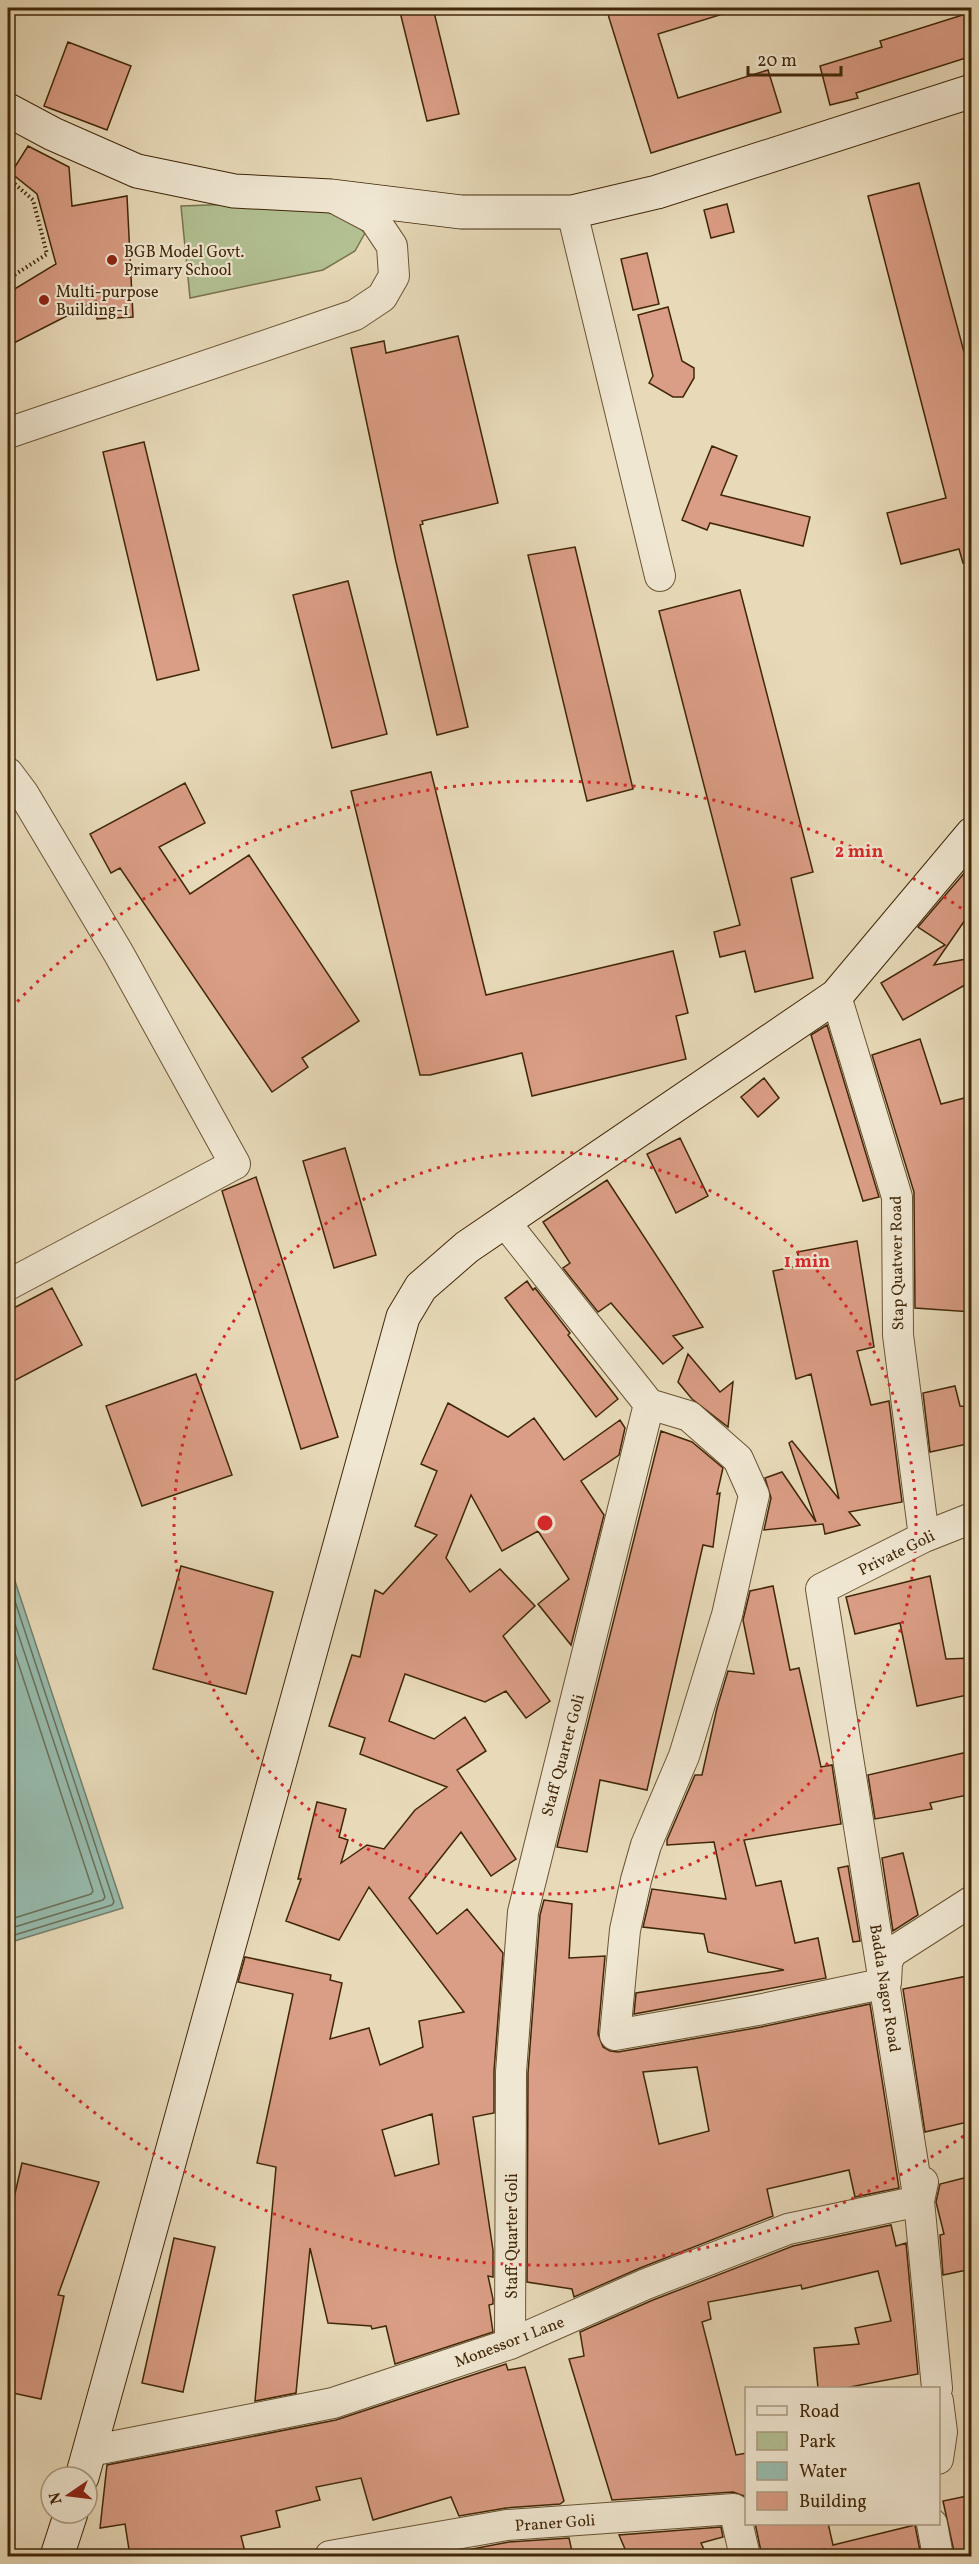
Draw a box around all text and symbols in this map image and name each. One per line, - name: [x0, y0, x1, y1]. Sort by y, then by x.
- scale bar: [748, 39, 841, 77]
- text: 20 m: [757, 49, 797, 74]
- place label: BGB Model Govt. Primary School: [124, 242, 244, 282]
- marker: BGB Model Govt. Primary School: [105, 253, 119, 267]
- place label: Multi-purpose Building-1: [56, 282, 159, 322]
- marker: Multi-purpose Building-1: [37, 293, 51, 307]
- text: 2 min: [835, 840, 883, 865]
- street label: Stap Quatwer Road: [886, 1195, 910, 1330]
- text: 1 min: [784, 1250, 830, 1275]
- centre of rings: [535, 1513, 555, 1533]
- street label: Private Goli: [855, 1526, 939, 1582]
- street label: Staff Quarter Goli: [537, 1692, 591, 1819]
- street label: Badda Nagor Road: [863, 1923, 905, 2054]
- street label: Staff Quarter Goli: [502, 2173, 524, 2299]
- street label: Monessor 1 Lane: [452, 2312, 568, 2374]
- legend: [745, 2387, 940, 2525]
- text: Road: [799, 2400, 840, 2425]
- text: Park: [799, 2430, 836, 2455]
- text: Water: [799, 2460, 847, 2485]
- north arrow: [39, 2465, 99, 2525]
- text: N: [44, 2489, 68, 2506]
- text: Building: [799, 2490, 867, 2515]
- street label: Praner Goli: [514, 2510, 596, 2538]

